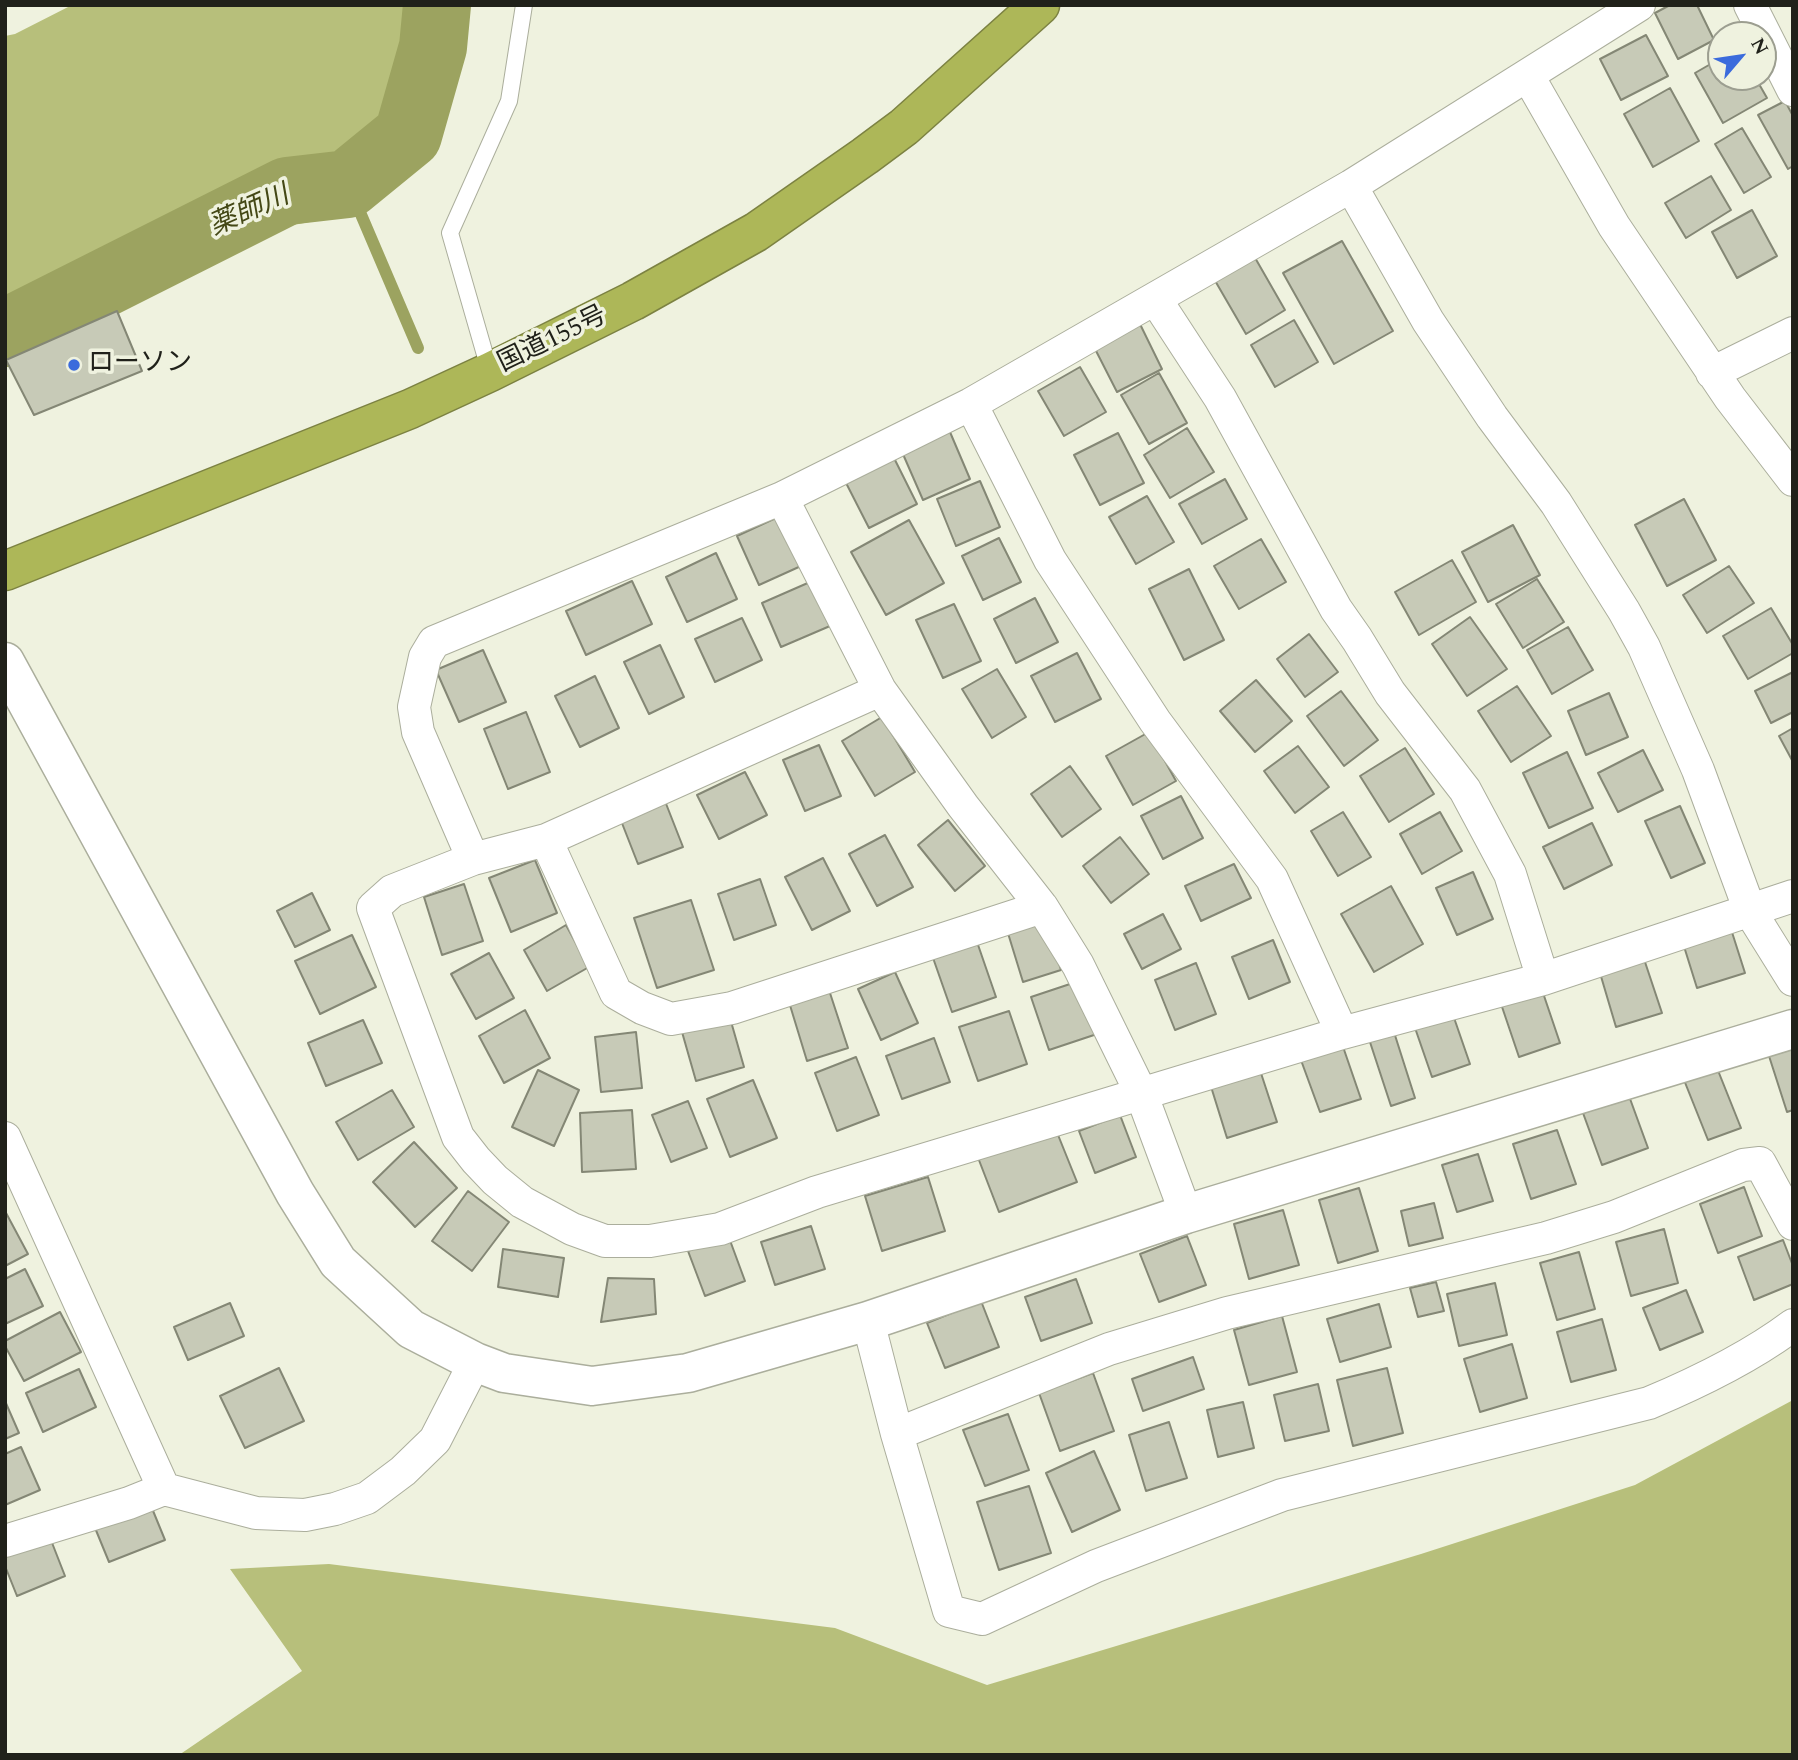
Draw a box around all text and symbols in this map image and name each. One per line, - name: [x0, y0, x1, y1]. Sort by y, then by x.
- north arrow: [1707, 21, 1777, 91]
- text: N: [1743, 33, 1775, 60]
- water label: 薬師川: [205, 181, 295, 245]
- street label: 国道155号: [494, 301, 612, 381]
- place label: ローソン: [88, 349, 192, 381]
- marker: ローソン: [66, 357, 82, 373]

